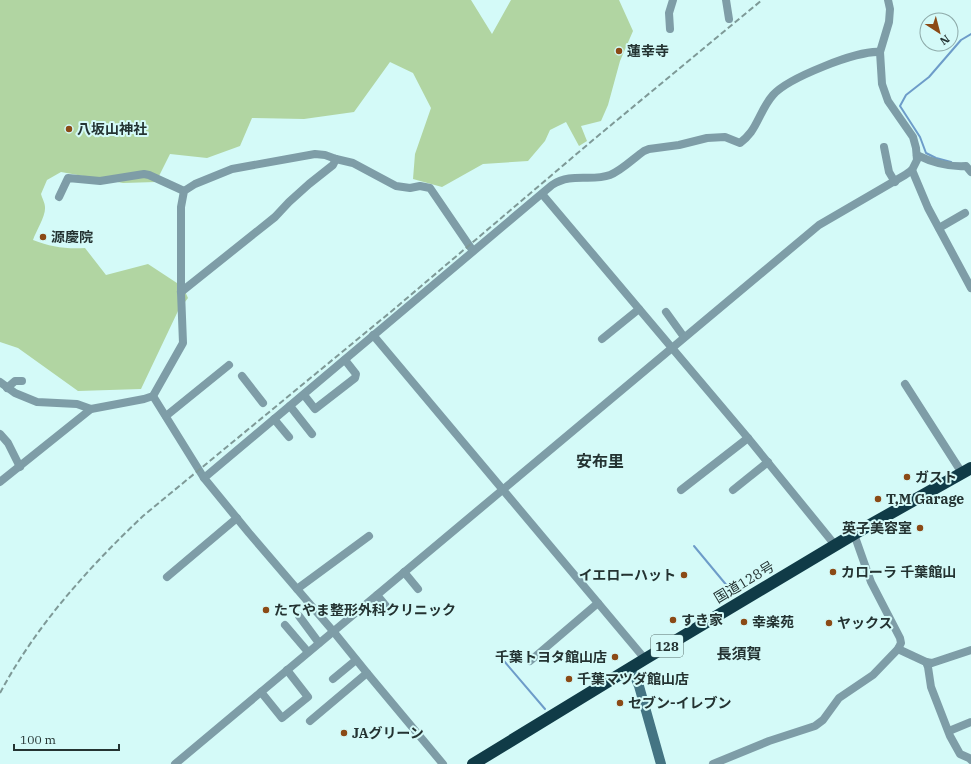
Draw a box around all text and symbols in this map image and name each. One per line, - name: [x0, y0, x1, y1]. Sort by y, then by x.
- north arrow: [919, 12, 959, 52]
- text: N: [937, 32, 953, 48]
- place label: 蓮幸寺: [627, 42, 669, 60]
- marker: 蓮幸寺: [614, 46, 624, 56]
- place label: 八坂山神社: [77, 120, 147, 138]
- marker: 八坂山神社: [64, 124, 74, 134]
- place label: 源慶院: [51, 228, 93, 246]
- marker: 源慶院: [38, 232, 48, 242]
- district label: 安布里: [576, 451, 624, 471]
- place label: ガスト: [915, 468, 957, 486]
- marker: ガスト: [902, 472, 912, 482]
- place label: T,M Garage: [886, 490, 964, 508]
- marker: T,M Garage: [873, 494, 883, 504]
- place label: 英子美容室: [842, 519, 912, 537]
- marker: 英子美容室: [915, 523, 925, 533]
- street label: 国道128号: [711, 557, 777, 607]
- place label: カローラ 千葉館山: [841, 563, 956, 581]
- place label: イエローハット: [578, 566, 676, 584]
- marker: カローラ 千葉館山: [828, 567, 838, 577]
- marker: イエローハット: [679, 570, 689, 580]
- place label: たてやま整形外科クリニック: [274, 601, 456, 619]
- marker: たてやま整形外科クリニック: [261, 605, 271, 615]
- place label: すき家: [681, 611, 723, 629]
- place label: 幸楽苑: [752, 613, 794, 631]
- place label: ヤックス: [837, 614, 893, 632]
- marker: すき家: [668, 615, 678, 625]
- marker: 幸楽苑: [739, 617, 749, 627]
- marker: ヤックス: [824, 618, 834, 628]
- road number: 128: [651, 635, 683, 657]
- district label: 長須賀: [716, 644, 762, 663]
- place label: 千葉トヨタ館山店: [495, 648, 607, 666]
- marker: 千葉トヨタ館山店: [610, 652, 620, 662]
- place label: 千葉マツダ館山店: [577, 670, 689, 688]
- marker: 千葉マツダ館山店: [564, 674, 574, 684]
- place label: セブン-イレブン: [628, 694, 732, 712]
- marker: セブン-イレブン: [615, 698, 625, 708]
- place label: JAグリーン: [352, 724, 424, 742]
- scale bar: [14, 726, 119, 752]
- marker: JAグリーン: [339, 728, 349, 738]
- text: 100 m: [20, 732, 56, 747]

